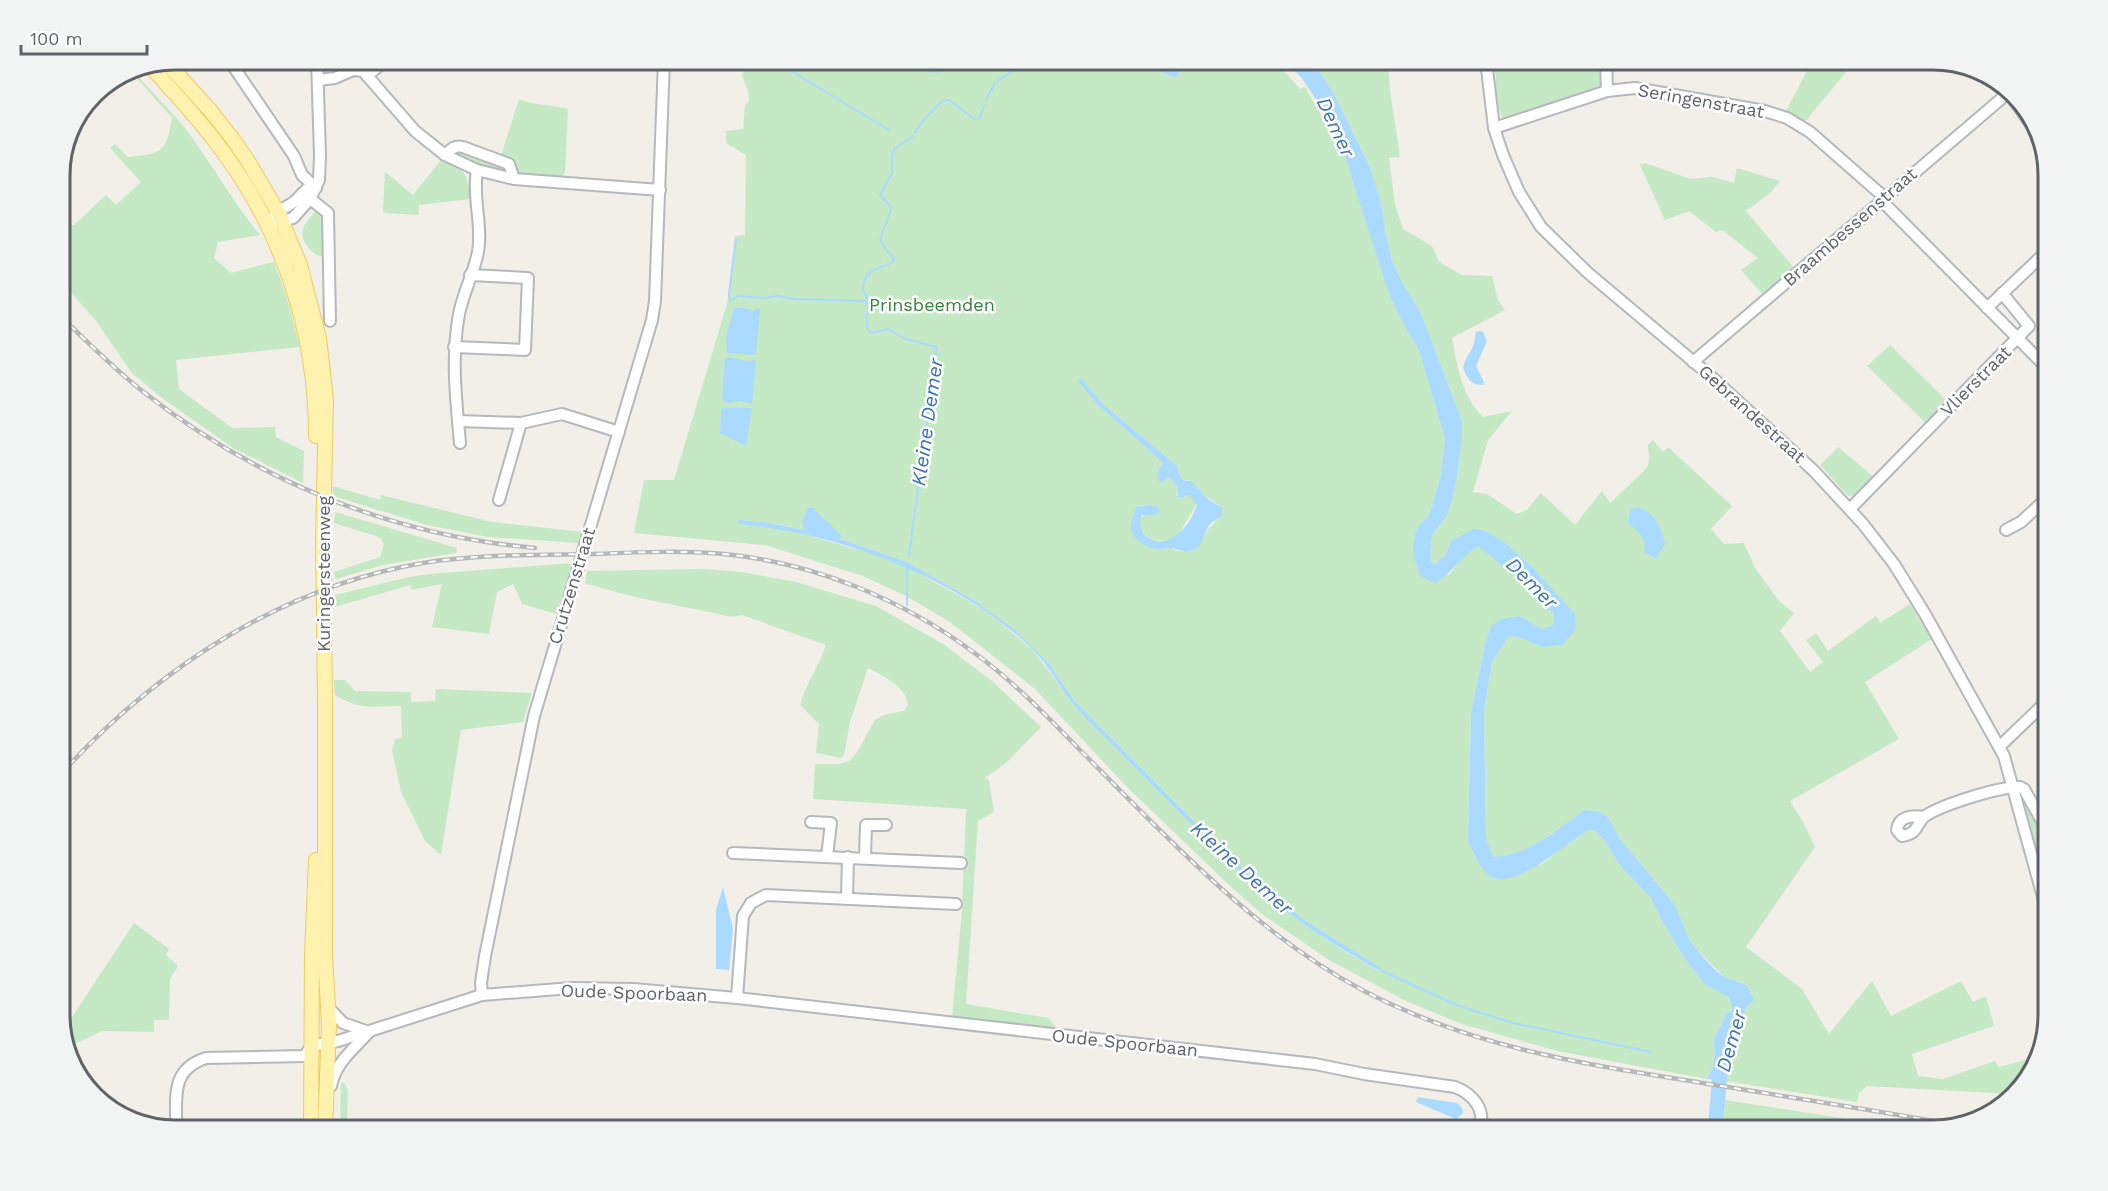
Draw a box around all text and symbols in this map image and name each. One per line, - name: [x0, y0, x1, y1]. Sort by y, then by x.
- scale bar: [21, 18, 147, 56]
- text: 100 m: [30, 28, 83, 49]
- street label: Seringenstraat: [1636, 79, 1766, 122]
- water label: Demer: [1312, 93, 1361, 162]
- street label: Braambessenstraat: [1779, 163, 1921, 290]
- park label: Prinsbeemden: [869, 294, 995, 315]
- street label: Vlierstraat: [1936, 341, 2016, 420]
- water label: Kleine Demer: [906, 355, 948, 487]
- street label: Gebrandestraat: [1695, 360, 1810, 467]
- street label: Kuringersteenweg: [313, 495, 334, 652]
- street label: Crutzenstraat: [544, 524, 599, 647]
- water label: Demer: [1501, 552, 1564, 615]
- water label: Kleine Demer: [1186, 816, 1299, 921]
- street label: Oude Spoorbaan: [560, 979, 708, 1006]
- water label: Demer: [1711, 1006, 1752, 1075]
- street label: Oude Spoorbaan: [1051, 1024, 1199, 1061]

